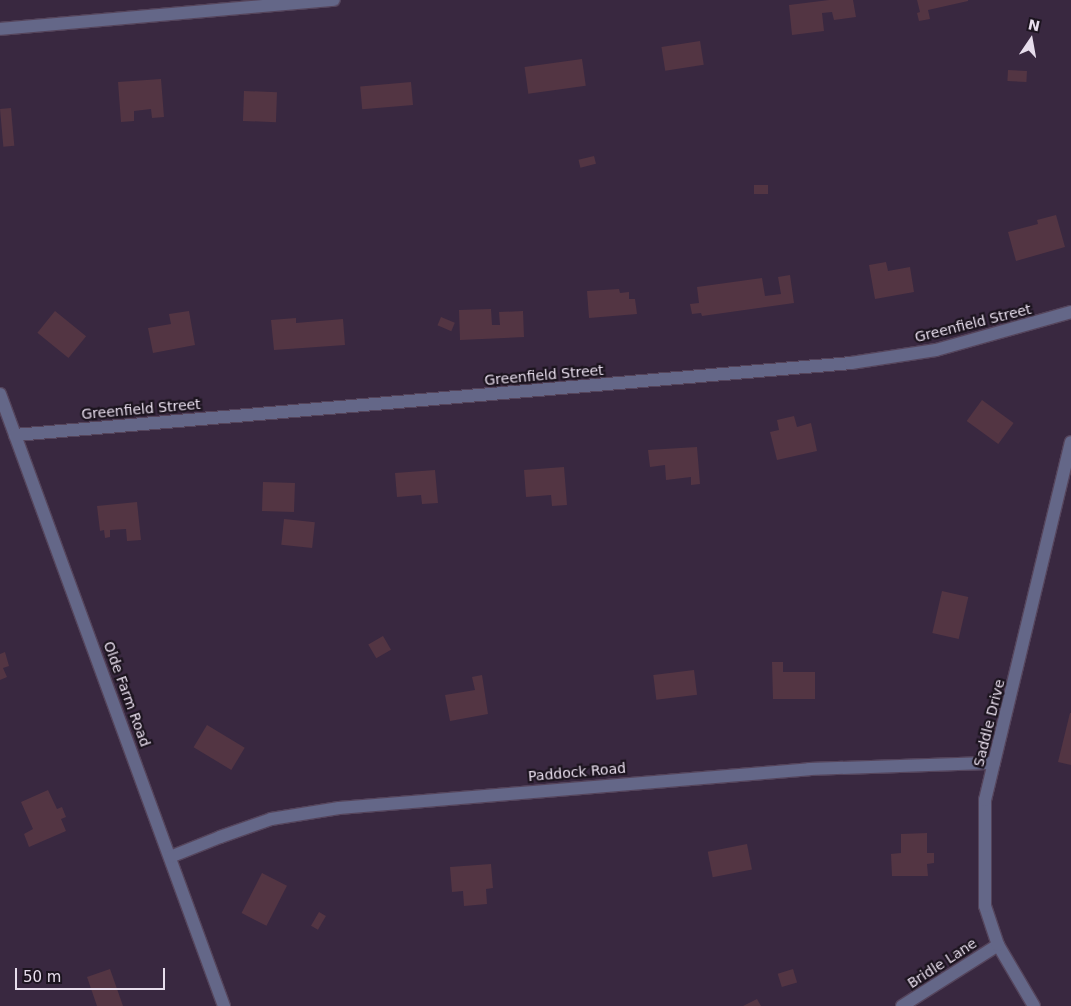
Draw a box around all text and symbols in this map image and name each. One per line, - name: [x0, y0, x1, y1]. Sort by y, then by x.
- north arrow: [1006, 15, 1056, 65]
- text: N: [1027, 16, 1042, 34]
- street label: Greenfield Street: [913, 300, 1033, 346]
- street label: Greenfield Street: [484, 361, 604, 389]
- street label: Greenfield Street: [81, 395, 201, 423]
- street label: Olde Farm Road: [100, 639, 154, 749]
- street label: Saddle Drive: [970, 678, 1008, 768]
- street label: Paddock Road: [527, 759, 627, 785]
- street label: Bridle Lane: [904, 934, 980, 992]
- scale bar: [18, 958, 168, 990]
- text: 50 m: [23, 968, 61, 986]

